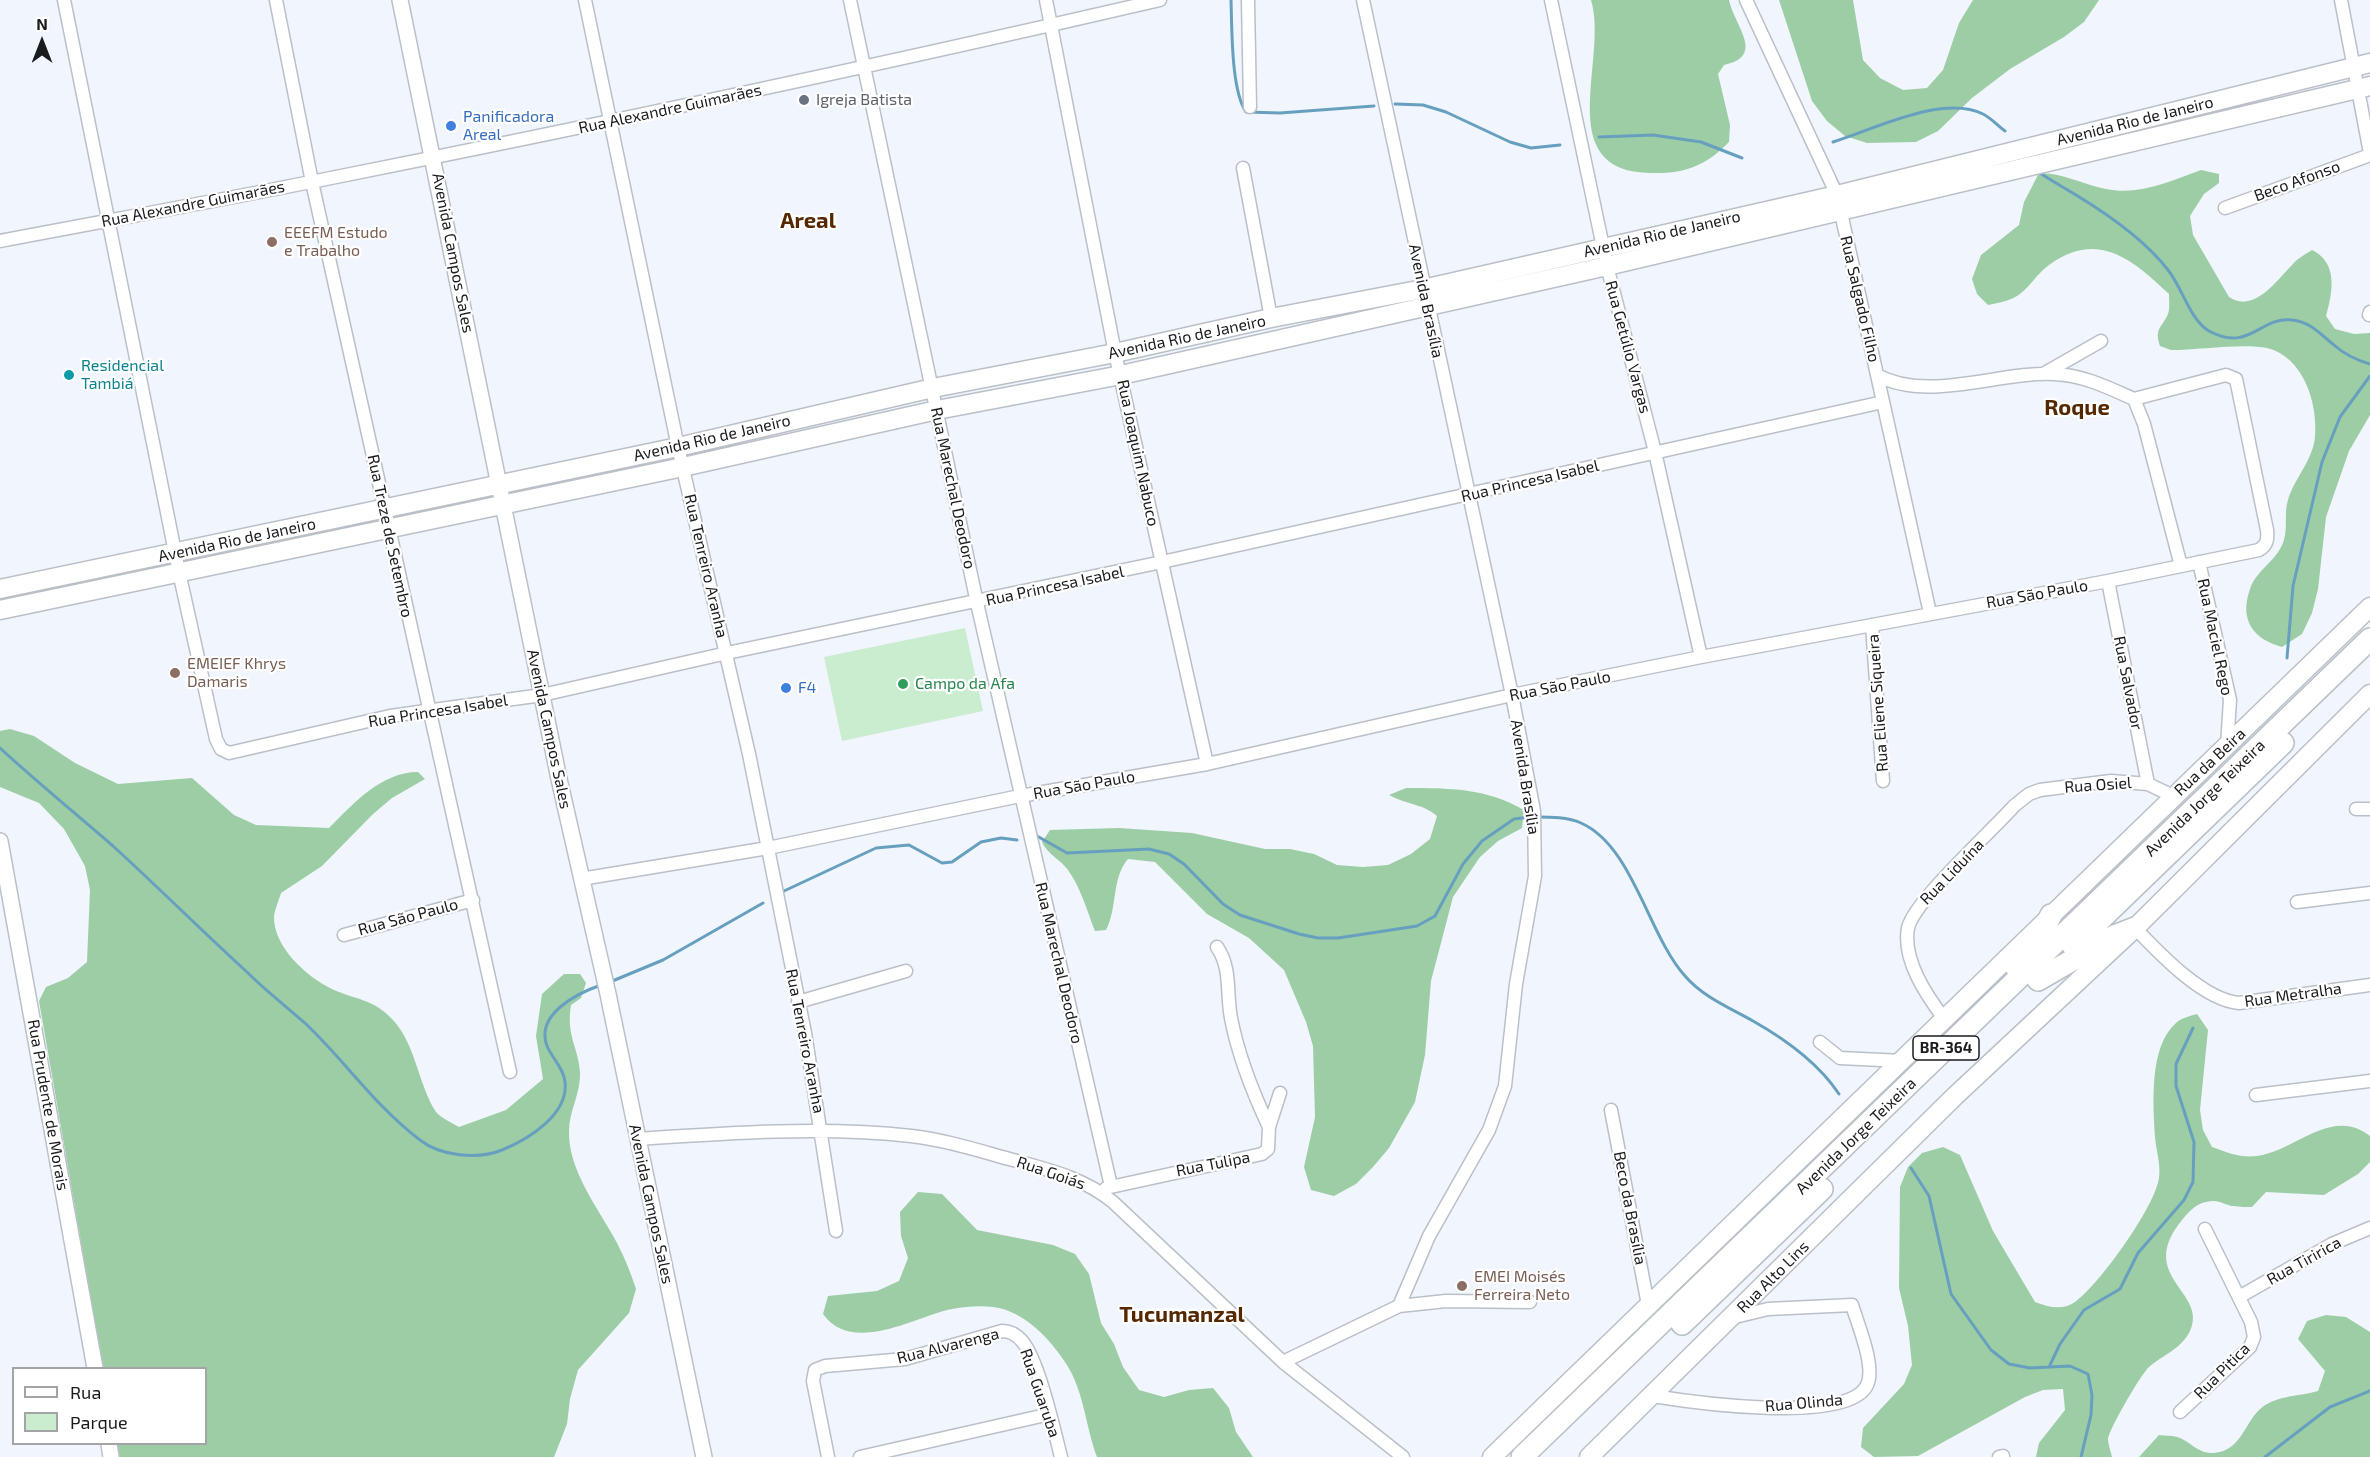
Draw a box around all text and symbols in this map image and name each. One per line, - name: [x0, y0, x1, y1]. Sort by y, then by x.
- north arrow: [12, 12, 72, 72]
- text: N: [36, 14, 48, 33]
- street label: Rua Alexandre Guimarães: [577, 80, 763, 138]
- place label: Igreja Batista: [816, 90, 912, 110]
- street label: Avenida Rio de Janeiro: [2055, 92, 2215, 150]
- marker: Igreja Batista: [797, 93, 811, 107]
- place label: Panificadora Areal: [463, 107, 554, 145]
- marker: Panificadora Areal: [444, 119, 458, 133]
- street label: Beco Afonso: [2251, 157, 2343, 205]
- street label: Avenida Campos Sales: [428, 171, 478, 335]
- street label: Rua Alexandre Guimarães: [100, 177, 286, 231]
- street label: Avenida Rio de Janeiro: [1582, 207, 1742, 261]
- district label: Areal: [780, 208, 836, 234]
- place label: EEEFM Estudo e Trabalho: [284, 223, 388, 261]
- street label: Rua Salgado Filho: [1836, 234, 1884, 364]
- marker: EEEFM Estudo e Trabalho: [265, 235, 279, 249]
- street label: Avenida Brasília: [1405, 242, 1447, 360]
- street label: Rua Getúlio Vargas: [1601, 278, 1655, 416]
- street label: Avenida Rio de Janeiro: [1106, 311, 1268, 363]
- place label: Residencial Tambiá: [81, 356, 164, 394]
- marker: Residencial Tambiá: [62, 368, 76, 382]
- street label: Rua Joaquim Nabuco: [1113, 378, 1163, 528]
- district label: Roque: [2044, 395, 2110, 421]
- street label: Rua Marechal Deodoro: [926, 405, 980, 571]
- street label: Avenida Rio de Janeiro: [632, 411, 792, 465]
- street label: Rua Treze de Setembro: [363, 453, 417, 619]
- street label: Rua Princesa Isabel: [1459, 456, 1601, 506]
- street label: Rua Tenreiro Aranha: [680, 492, 732, 640]
- street label: Avenida Rio de Janeiro: [156, 514, 318, 566]
- street label: Rua Princesa Isabel: [984, 562, 1126, 610]
- street label: Rua São Paulo: [1985, 576, 2089, 612]
- street label: Rua Maciel Rego: [2193, 577, 2237, 697]
- street label: Rua Eliene Siqueira: [1864, 633, 1892, 773]
- street label: Rua Salvador: [2109, 634, 2147, 732]
- street label: Avenida Campos Sales: [523, 647, 575, 811]
- place label: EMEIEF Khrys Damaris: [187, 654, 286, 692]
- marker: EMEIEF Khrys Damaris: [168, 666, 182, 680]
- street label: Rua São Paulo: [1508, 667, 1612, 705]
- place label: Campo da Afa: [915, 674, 1015, 694]
- marker: Campo da Afa: [896, 677, 910, 691]
- place label: F4: [798, 678, 816, 698]
- marker: F4: [779, 681, 793, 695]
- street label: Rua Princesa Isabel: [367, 691, 509, 731]
- street label: Avenida Brasília: [1506, 718, 1544, 836]
- street label: Rua da Beira: [2170, 724, 2250, 800]
- street label: Avenida Jorge Teixeira: [2141, 736, 2269, 860]
- street label: Rua São Paulo: [1032, 767, 1136, 803]
- street label: Rua Osiel: [2064, 773, 2132, 797]
- street label: Rua Liduína: [1916, 835, 1988, 909]
- street label: Rua Marechal Deodoro: [1031, 880, 1087, 1046]
- street label: Rua São Paulo: [356, 894, 460, 940]
- street label: Rua Tenreiro Aranha: [782, 967, 828, 1115]
- street label: Rua Metralha: [2243, 979, 2343, 1011]
- street label: Rua Prudente de Morais: [23, 1018, 73, 1192]
- road number: BR-364: [1913, 1036, 1979, 1060]
- street label: Avenida Jorge Teixeira: [1792, 1074, 1920, 1198]
- street label: Avenida Campos Sales: [625, 1122, 677, 1286]
- street label: Rua Tulipa: [1174, 1147, 1252, 1181]
- street label: Beco da Brasília: [1610, 1150, 1650, 1266]
- street label: Rua Goiás: [1014, 1152, 1088, 1194]
- street label: Rua Tiririca: [2263, 1233, 2345, 1289]
- street label: Rua Alto Lins: [1733, 1237, 1813, 1317]
- place label: EMEI Moisés Ferreira Neto: [1474, 1267, 1570, 1305]
- marker: EMEI Moisés Ferreira Neto: [1455, 1279, 1469, 1293]
- district label: Tucumanzal: [1119, 1302, 1245, 1328]
- street label: Rua Alvarenga: [895, 1324, 1001, 1368]
- street label: Rua Pitica: [2190, 1339, 2254, 1403]
- street label: Rua Guaruba: [1016, 1346, 1064, 1440]
- legend: [12, 1367, 207, 1445]
- text: Rua: [70, 1381, 101, 1403]
- street label: Rua Olinda: [1764, 1390, 1844, 1416]
- text: Parque: [70, 1411, 128, 1433]

